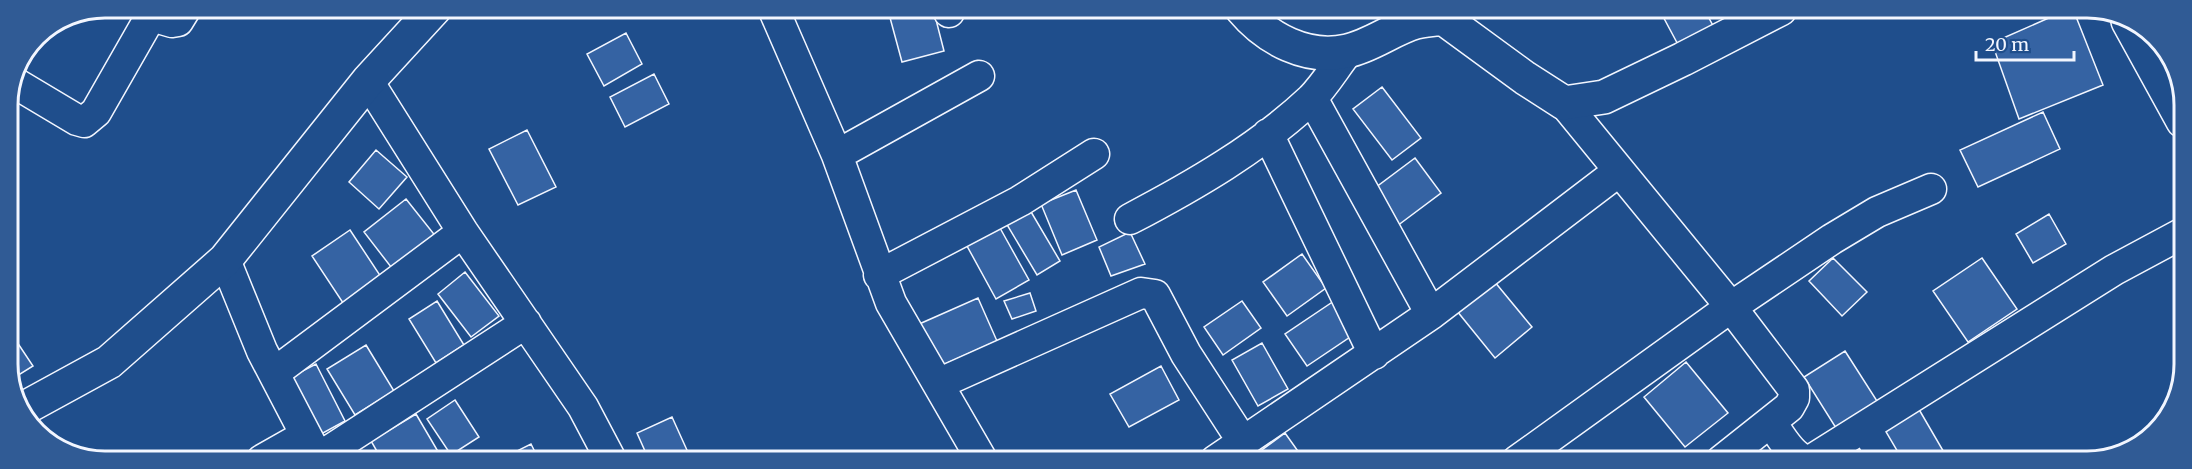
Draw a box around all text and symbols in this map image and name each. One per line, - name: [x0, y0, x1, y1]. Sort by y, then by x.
- scale bar: [1976, 24, 2074, 62]
- text: 20 m: [1985, 33, 2029, 56]

